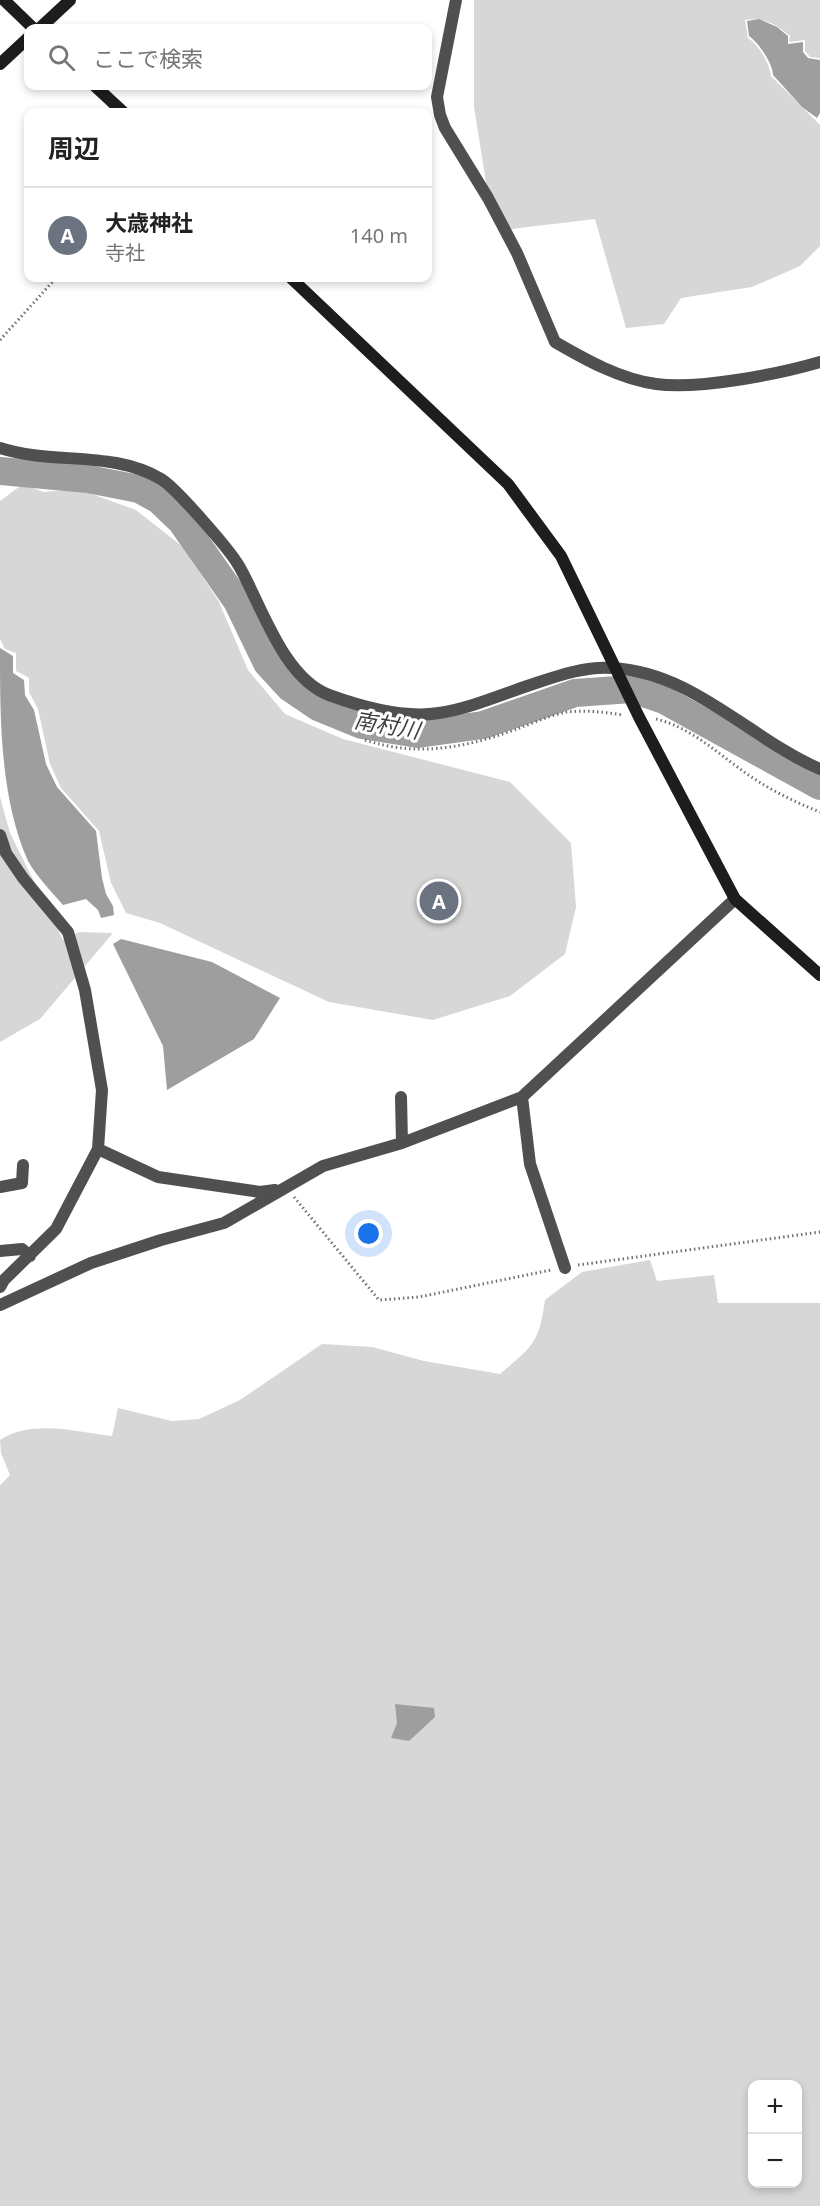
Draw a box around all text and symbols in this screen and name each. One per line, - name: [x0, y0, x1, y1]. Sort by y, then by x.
- search box: [24, 24, 432, 90]
- icon: search: [45, 41, 78, 74]
- text: ここで検索: [93, 43, 203, 73]
- text: 周辺: [48, 130, 100, 166]
- text: 大歳神社: [105, 207, 193, 237]
- text: A: [61, 222, 74, 249]
- text: 140 m: [350, 222, 408, 249]
- text: 寺社: [105, 239, 145, 266]
- water label: 南村川: [352, 704, 424, 745]
- pin: A: [420, 878, 458, 924]
- your location: [354, 1219, 383, 1248]
- map controls: [748, 2080, 802, 2188]
- button: +: [748, 2080, 802, 2134]
- button: −: [748, 2134, 802, 2188]

